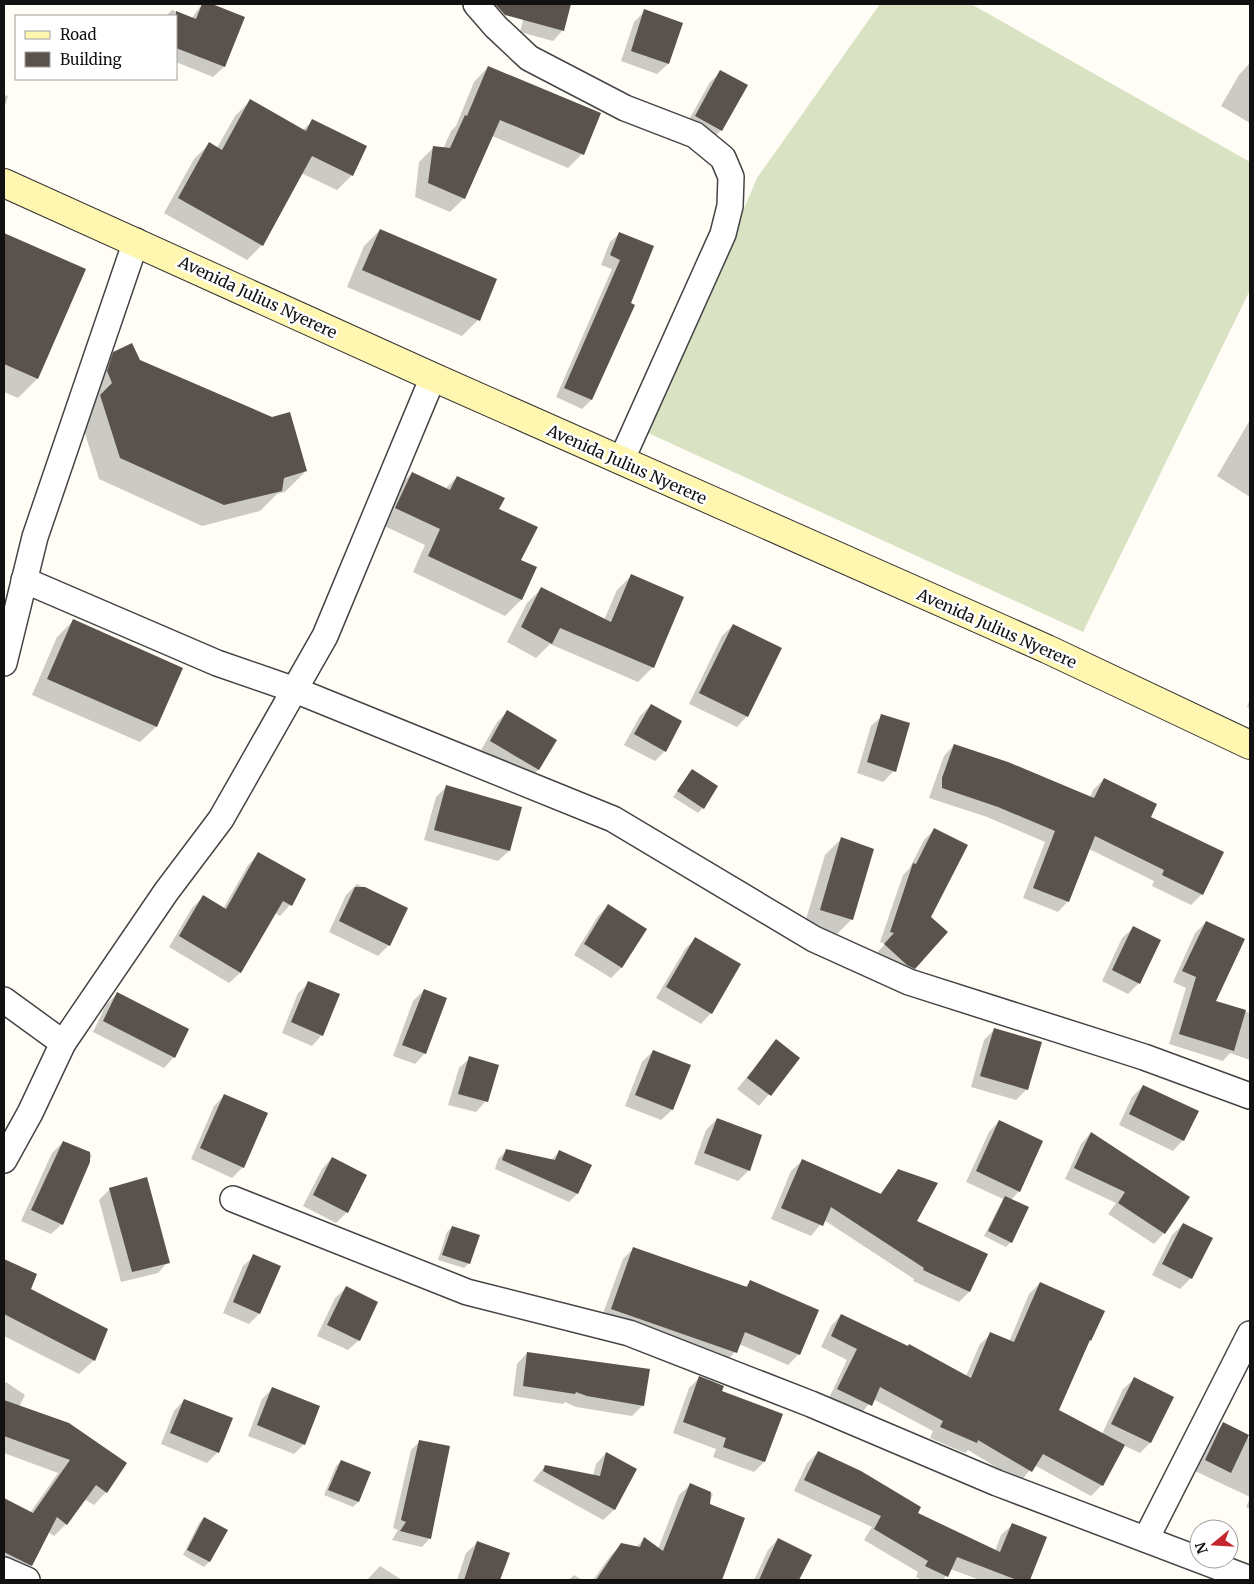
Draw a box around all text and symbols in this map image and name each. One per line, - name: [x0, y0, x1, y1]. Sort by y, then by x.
- legend: [15, 15, 178, 80]
- text: Road: [60, 25, 96, 44]
- text: Building: [60, 50, 122, 69]
- street label: Avenida Julius Nyerere: [175, 251, 340, 342]
- street label: Avenida Julius Nyerere: [543, 419, 710, 508]
- street label: Avenida Julius Nyerere: [913, 583, 1080, 672]
- north arrow: [1189, 1519, 1239, 1569]
- text: N: [1191, 1540, 1212, 1556]

